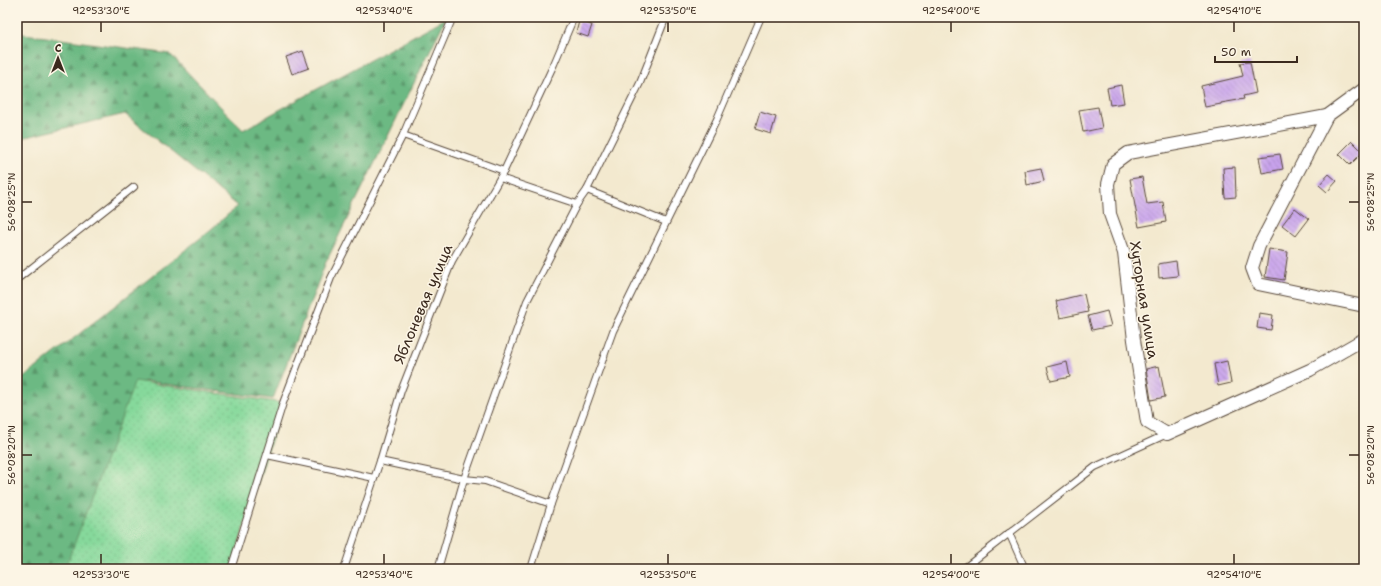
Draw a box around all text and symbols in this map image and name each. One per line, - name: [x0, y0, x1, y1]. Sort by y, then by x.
- text: 92°53'30"E: [72, 4, 130, 17]
- text: 92°53'40"E: [355, 4, 413, 17]
- text: 92°53'50"E: [639, 4, 697, 17]
- text: 92°54'00"E: [922, 4, 980, 17]
- text: 92°54'10"E: [1206, 4, 1262, 17]
- north arrow: [38, 38, 78, 78]
- scale bar: [1215, 38, 1297, 64]
- text: С: [55, 41, 62, 56]
- text: 50 m: [1221, 44, 1251, 60]
- text: 56°08'25"N: [5, 173, 18, 231]
- text: 56°08'25"N: [1364, 173, 1377, 231]
- street label: Яблоневая улица: [389, 240, 458, 367]
- street label: Хуторная улица: [1125, 240, 1163, 361]
- text: 56°08'20"N: [5, 425, 18, 485]
- text: 56°08'20"N: [1364, 425, 1377, 485]
- text: 92°53'30"E: [72, 568, 130, 581]
- text: 92°53'40"E: [355, 568, 413, 581]
- text: 92°53'50"E: [639, 568, 697, 581]
- text: 92°54'00"E: [922, 568, 980, 581]
- text: 92°54'10"E: [1206, 568, 1262, 581]

